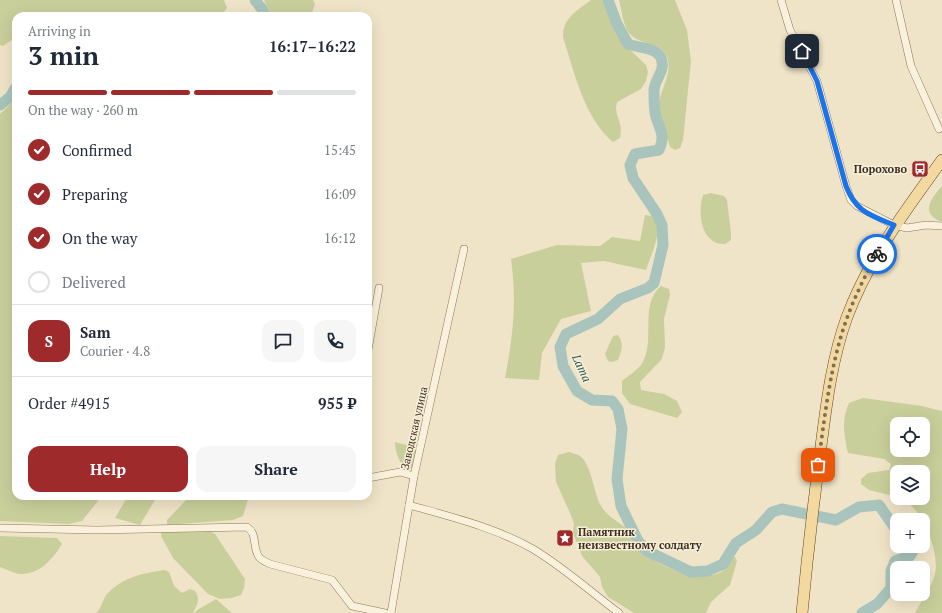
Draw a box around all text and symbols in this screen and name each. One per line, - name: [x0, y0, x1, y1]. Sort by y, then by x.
- text: Arriving in: [28, 22, 91, 40]
- pin: [785, 34, 819, 68]
- text: 16:17–16:22: [269, 36, 356, 56]
- text: 3 min: [28, 38, 99, 72]
- icon: home: [791, 40, 813, 62]
- text: On the way · 260 m: [28, 101, 138, 119]
- icon: check: [28, 139, 50, 161]
- text: Confirmed: [62, 140, 132, 160]
- text: 15:45: [324, 141, 356, 159]
- bus stop icon: Порохово: [910, 159, 930, 179]
- place label: Порохово: [854, 162, 907, 176]
- icon: check: [28, 183, 50, 205]
- text: Preparing: [62, 184, 127, 204]
- text: 16:09: [324, 185, 356, 203]
- icon: check: [28, 227, 50, 249]
- text: On the way: [62, 228, 137, 248]
- text: 16:12: [324, 229, 356, 247]
- courier: [857, 234, 897, 274]
- icon: bike: [866, 243, 888, 265]
- text: Delivered: [62, 272, 126, 292]
- button: chat: [262, 320, 304, 362]
- button: phone: [314, 320, 356, 362]
- text: Sam: [80, 322, 111, 342]
- text: S: [45, 331, 53, 351]
- text: Courier · 4.8: [80, 342, 150, 360]
- water label: Lama: [569, 351, 595, 384]
- street label: Заводская улица: [398, 385, 430, 471]
- text: Order #4915: [28, 393, 110, 413]
- text: 955 ₽: [318, 393, 356, 413]
- map controls: [890, 417, 930, 601]
- button: locate: [890, 417, 930, 457]
- button: Help: [28, 446, 188, 492]
- button: Share: [196, 446, 356, 492]
- pin: [801, 448, 835, 482]
- icon: bag: [807, 454, 829, 476]
- button: layers: [890, 465, 930, 505]
- button: +: [890, 513, 930, 553]
- place label: Памятник неизвестному солдату: [578, 525, 702, 552]
- place icon: Памятник неизвестному солдату: [555, 528, 575, 548]
- button: −: [890, 561, 930, 601]

